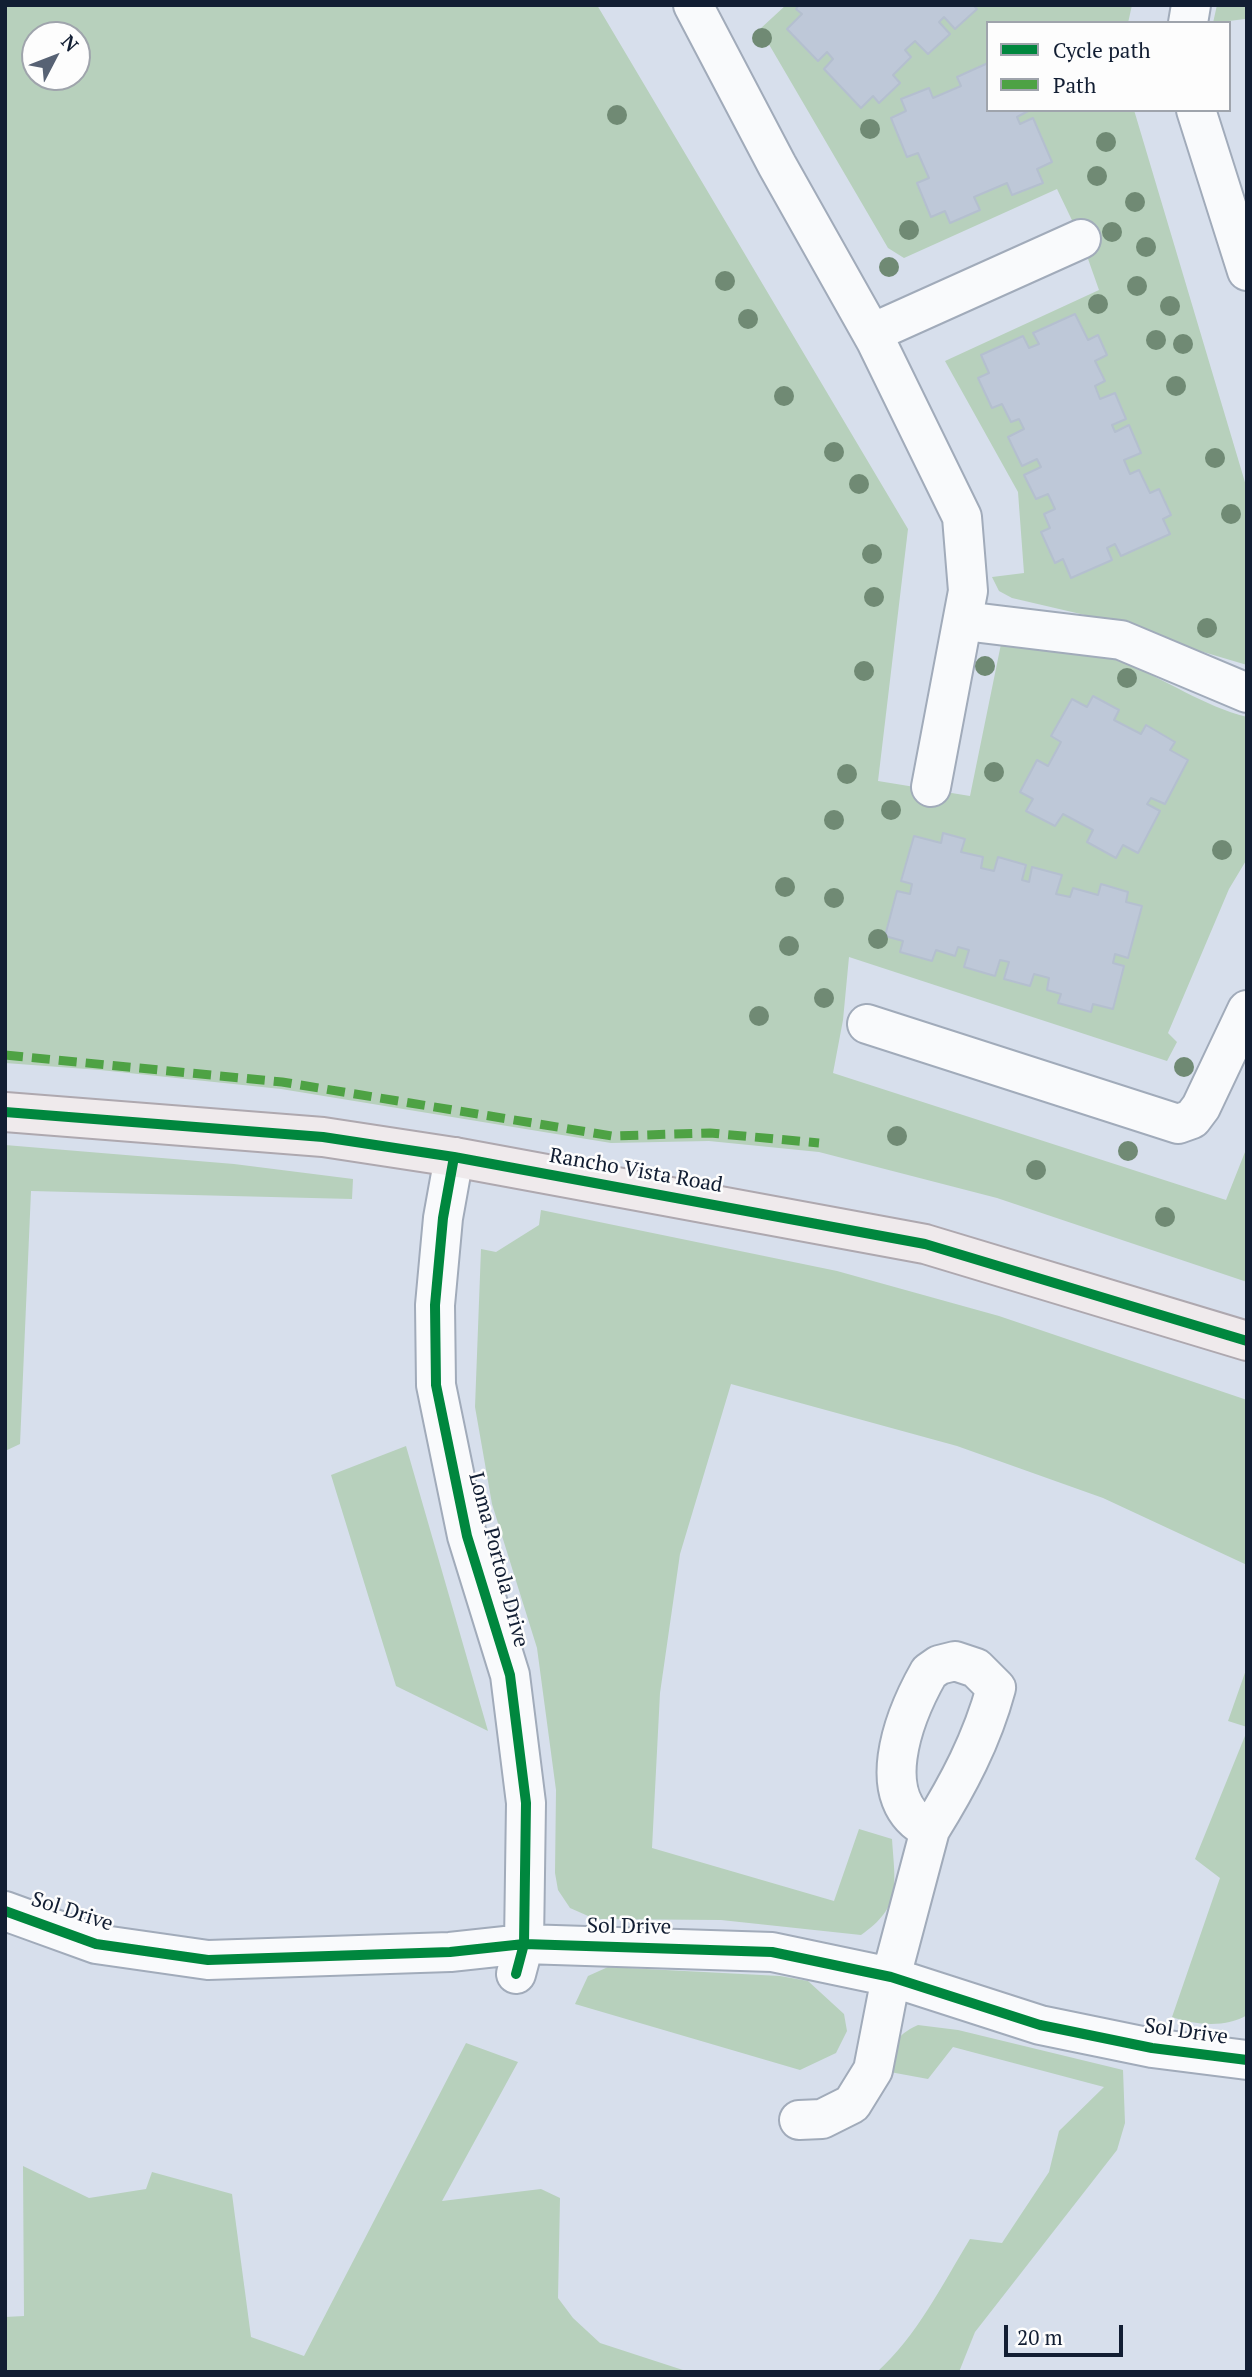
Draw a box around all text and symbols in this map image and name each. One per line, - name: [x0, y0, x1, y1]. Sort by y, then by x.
- north arrow: [21, 21, 91, 91]
- legend: [986, 21, 1231, 112]
- text: N: [56, 29, 85, 57]
- text: Cycle path: [1053, 36, 1151, 64]
- text: Path: [1053, 71, 1096, 99]
- street label: Rancho Vista Road: [547, 1143, 725, 1199]
- street label: Loma Portola Drive: [463, 1470, 533, 1650]
- street label: Sol Drive: [28, 1887, 116, 1937]
- street label: Sol Drive: [587, 1914, 671, 1940]
- street label: Sol Drive: [1142, 2014, 1230, 2050]
- scale bar: [1007, 2310, 1126, 2354]
- text: 20 m: [1017, 2323, 1063, 2351]

